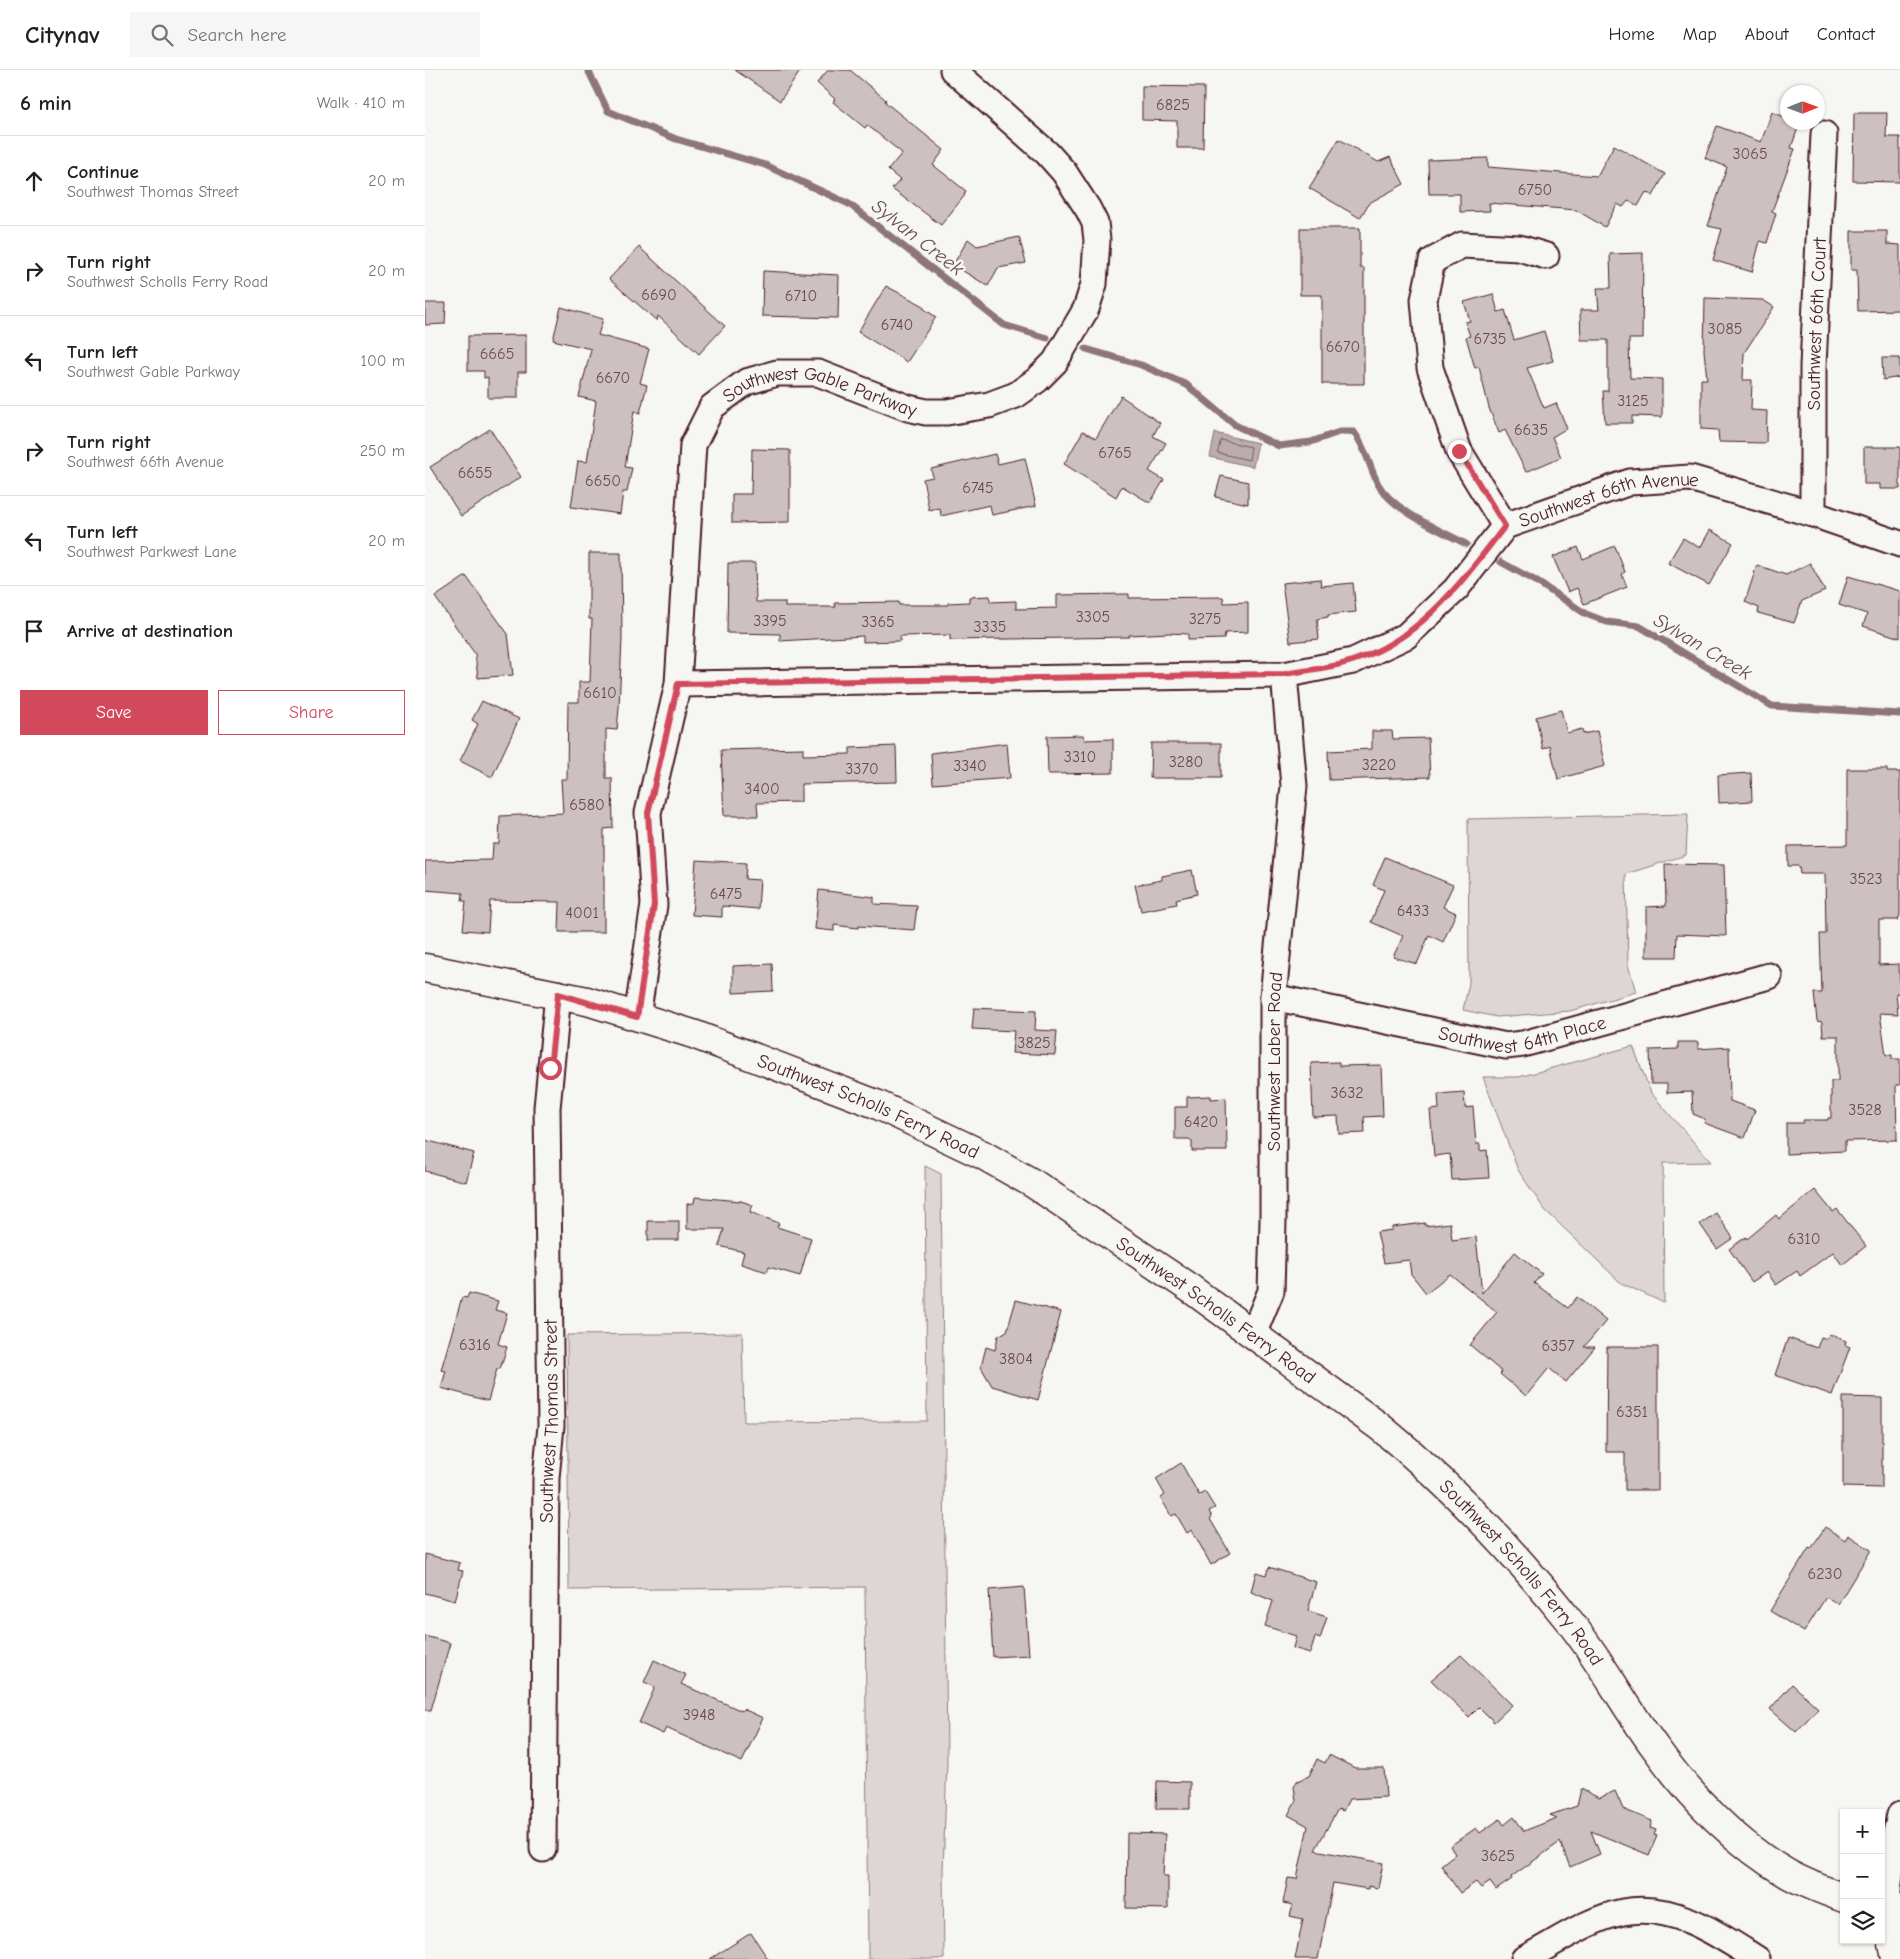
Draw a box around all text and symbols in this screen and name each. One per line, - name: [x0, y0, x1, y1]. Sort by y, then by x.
- search box: [130, 12, 480, 57]
- text: Citynav: [25, 21, 100, 49]
- icon: search: [148, 21, 176, 49]
- text: Search here: [188, 24, 286, 46]
- text: Home: [1608, 24, 1655, 45]
- text: Map: [1683, 24, 1717, 45]
- text: About: [1745, 24, 1789, 45]
- text: Contact: [1817, 24, 1875, 45]
- north arrow: [1780, 85, 1825, 130]
- text: 6 min: [20, 91, 72, 115]
- text: Walk · 410 m: [317, 94, 405, 112]
- house number: 6825: [1156, 96, 1190, 114]
- house number: 3065: [1732, 145, 1768, 163]
- text: Continue: [67, 161, 139, 183]
- icon: ahead: [20, 167, 48, 195]
- text: 20 m: [368, 172, 405, 190]
- house number: 6750: [1518, 181, 1552, 199]
- text: Southwest Thomas Street: [67, 183, 238, 201]
- water label: Sylvan Creek: [867, 194, 968, 281]
- street label: Southwest 66th Court: [1803, 236, 1831, 411]
- text: Turn right: [67, 251, 151, 273]
- icon: right: [20, 257, 48, 285]
- text: 20 m: [368, 262, 405, 280]
- text: Southwest Scholls Ferry Road: [67, 273, 268, 291]
- house number: 6690: [641, 286, 677, 304]
- house number: 6710: [785, 287, 817, 305]
- house number: 6740: [881, 316, 913, 334]
- house number: 3085: [1708, 320, 1742, 338]
- house number: 6735: [1473, 330, 1507, 348]
- house number: 6670: [1326, 338, 1360, 356]
- text: Turn left: [67, 341, 138, 363]
- house number: 6665: [480, 345, 514, 363]
- icon: left: [20, 347, 48, 375]
- text: 100 m: [361, 352, 405, 370]
- text: Southwest Gable Parkway: [67, 363, 240, 381]
- street label: Southwest Gable Parkway: [718, 363, 919, 422]
- house number: 6670: [596, 369, 630, 387]
- house number: 3125: [1617, 392, 1649, 410]
- house number: 6635: [1514, 421, 1548, 439]
- text: Turn right: [67, 431, 151, 453]
- icon: right: [20, 437, 48, 465]
- route end: [1448, 440, 1471, 463]
- text: 250 m: [360, 442, 405, 460]
- house number: 6765: [1098, 444, 1132, 462]
- text: Southwest 66th Avenue: [67, 453, 224, 471]
- house number: 6655: [458, 464, 492, 482]
- street label: Southwest 66th Avenue: [1516, 468, 1702, 532]
- house number: 6650: [585, 472, 621, 490]
- house number: 6745: [962, 479, 994, 497]
- text: Turn left: [67, 521, 138, 543]
- icon: left: [20, 527, 48, 555]
- text: 20 m: [368, 532, 405, 550]
- text: Southwest Parkwest Lane: [67, 543, 237, 561]
- house number: 3305: [1076, 608, 1110, 626]
- water label: Sylvan Creek: [1650, 608, 1756, 685]
- house number: 3275: [1189, 610, 1221, 628]
- house number: 3395: [753, 612, 787, 630]
- house number: 3365: [861, 613, 895, 631]
- icon: arrive: [20, 617, 48, 645]
- house number: 3335: [974, 618, 1006, 636]
- text: Arrive at destination: [67, 620, 233, 642]
- house number: 6610: [583, 684, 617, 702]
- button: Save: [20, 690, 208, 735]
- button: Share: [218, 690, 405, 735]
- house number: 3310: [1064, 748, 1096, 766]
- house number: 3280: [1169, 753, 1203, 771]
- house number: 3220: [1362, 756, 1396, 774]
- house number: 3340: [953, 757, 987, 775]
- house number: 3370: [845, 760, 879, 778]
- house number: 3400: [744, 780, 780, 798]
- house number: 6580: [569, 796, 605, 814]
- house number: 3523: [1849, 870, 1883, 888]
- house number: 6475: [710, 885, 742, 903]
- house number: 6433: [1397, 902, 1429, 920]
- house number: 4001: [565, 904, 599, 922]
- street label: Southwest Laber Road: [1263, 971, 1287, 1152]
- street label: Southwest 64th Place: [1436, 1012, 1608, 1058]
- house number: 3825: [1017, 1034, 1051, 1052]
- street label: Southwest Scholls Ferry Road: [754, 1050, 983, 1164]
- route start: [539, 1057, 562, 1080]
- house number: 3632: [1330, 1084, 1364, 1102]
- house number: 3528: [1848, 1101, 1882, 1119]
- house number: 6420: [1184, 1113, 1218, 1131]
- house number: 6310: [1788, 1230, 1820, 1248]
- street label: Southwest Scholls Ferry Road: [1112, 1232, 1320, 1388]
- street label: Southwest Thomas Street: [536, 1319, 563, 1523]
- house number: 6316: [459, 1336, 491, 1354]
- house number: 6357: [1541, 1337, 1575, 1355]
- house number: 3804: [999, 1350, 1033, 1368]
- house number: 6351: [1616, 1403, 1648, 1421]
- street label: Southwest Scholls Ferry Road: [1435, 1475, 1608, 1670]
- house number: 6230: [1808, 1565, 1842, 1583]
- house number: 3948: [683, 1706, 715, 1724]
- map controls: [1840, 1809, 1885, 1944]
- button: +: [1840, 1809, 1885, 1854]
- house number: 3625: [1481, 1847, 1515, 1865]
- button: −: [1840, 1854, 1885, 1899]
- button: layers: [1840, 1899, 1885, 1944]

